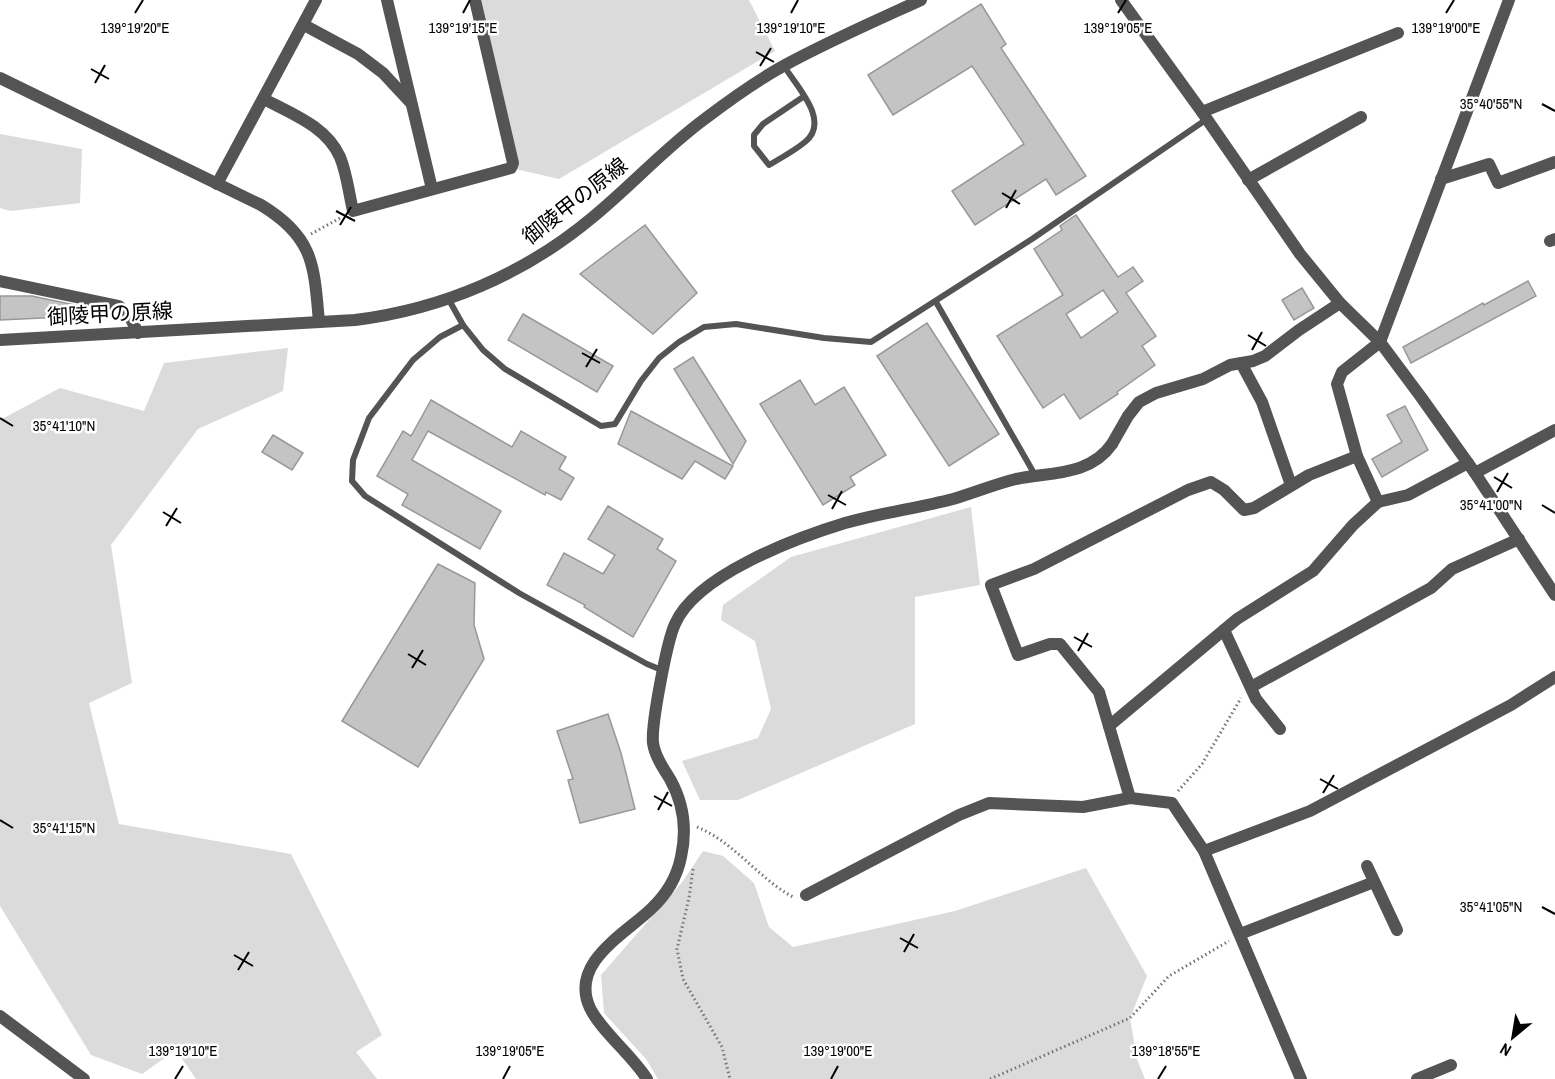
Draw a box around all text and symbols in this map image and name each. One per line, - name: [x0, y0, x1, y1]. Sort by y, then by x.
- text: 139°19'20"E: [101, 17, 169, 38]
- text: 139°19'15"E: [429, 17, 497, 38]
- text: 139°19'10"E: [757, 17, 825, 38]
- text: 139°19'05"E: [1084, 17, 1152, 38]
- text: 139°19'00"E: [1412, 17, 1480, 38]
- text: 35°40'55"N: [1460, 93, 1522, 114]
- street label: 御陵甲の原線: [516, 150, 633, 251]
- street label: 御陵甲の原線: [46, 296, 174, 331]
- text: 35°41'10"N: [33, 415, 95, 436]
- text: 35°41'00"N: [1460, 494, 1522, 515]
- text: 35°41'15"N: [33, 817, 95, 838]
- text: 35°41'05"N: [1460, 896, 1522, 917]
- north arrow: [1483, 1007, 1543, 1067]
- text: N: [1496, 1038, 1515, 1062]
- text: 139°19'10"E: [149, 1040, 217, 1061]
- text: 139°19'05"E: [476, 1040, 544, 1061]
- text: 139°19'00"E: [804, 1040, 872, 1061]
- text: 139°18'55"E: [1132, 1040, 1200, 1061]

